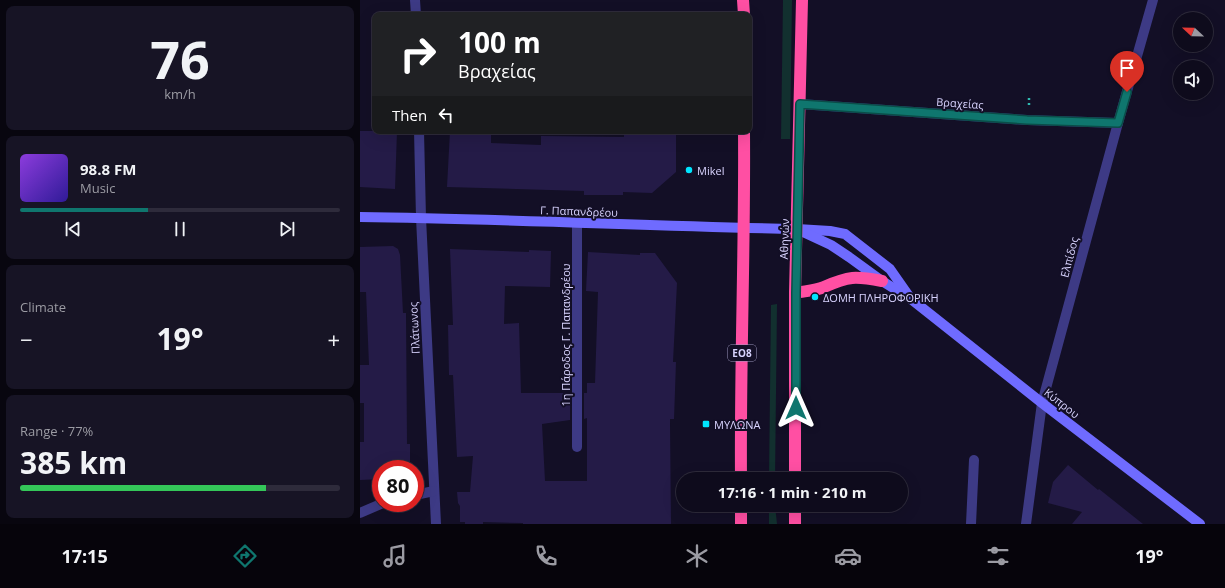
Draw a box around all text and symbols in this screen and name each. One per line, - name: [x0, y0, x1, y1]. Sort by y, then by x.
- north arrow: [1173, 12, 1213, 52]
- map controls: [1173, 12, 1213, 100]
- text: 76: [150, 23, 210, 94]
- text: 100 m: [458, 23, 541, 61]
- icon: right: [392, 28, 444, 80]
- pin: [1110, 51, 1144, 92]
- icon: arrive: [1116, 57, 1138, 79]
- text: Βραχείας: [458, 59, 536, 83]
- button: sound: [1173, 60, 1213, 100]
- text: km/h: [164, 85, 196, 103]
- street label: Βραχείας: [936, 94, 984, 112]
- icon: left: [435, 104, 457, 126]
- text: Then: [392, 105, 427, 125]
- text: 98.8 FM: [80, 159, 136, 179]
- place label: Mikel: [697, 163, 724, 178]
- marker: Mikel: [684, 165, 694, 175]
- text: Music: [80, 179, 115, 197]
- street label: Γ. Παπανδρέου: [540, 202, 618, 220]
- icon: previous: [62, 218, 84, 240]
- icon: pause: [169, 218, 191, 240]
- icon: next: [276, 218, 298, 240]
- street label: Αθηνών: [776, 218, 792, 260]
- street label: Ελπίδος: [1056, 235, 1082, 279]
- street label: 1η Πάροδος Γ. Παπανδρέου: [558, 263, 573, 407]
- place label: ΔΟΜΗ ΠΛΗΡΟΦΟΡΙΚΗ: [823, 290, 939, 305]
- marker: ΔΟΜΗ ΠΛΗΡΟΦΟΡΙΚΗ: [810, 292, 820, 302]
- text: Climate: [20, 298, 66, 316]
- street label: Πλάτωνος: [405, 302, 423, 354]
- text: 19°: [156, 318, 204, 359]
- text: −: [20, 324, 33, 354]
- text: +: [327, 324, 340, 354]
- road number: ΕΟ8: [728, 345, 756, 361]
- street label: Κύπρου: [1041, 385, 1083, 422]
- position arrow: [775, 387, 817, 429]
- place label: ΜΥΛΩΝΑ: [714, 417, 761, 432]
- marker: ΜΥΛΩΝΑ: [701, 419, 711, 429]
- text: Range · 77%: [20, 422, 93, 440]
- text: 385 km: [20, 442, 127, 483]
- speed limit sign: 80: [372, 460, 424, 512]
- text: 17:16 · 1 min · 210 m: [718, 482, 866, 502]
- icon: directions: [231, 542, 259, 570]
- icon: music: [381, 542, 409, 570]
- icon: phone: [532, 542, 560, 570]
- icon: climate: [683, 542, 711, 570]
- icon: car: [834, 542, 862, 570]
- icon: filters: [984, 542, 1012, 570]
- text: 17:15: [61, 544, 108, 568]
- text: 19°: [1135, 544, 1164, 568]

